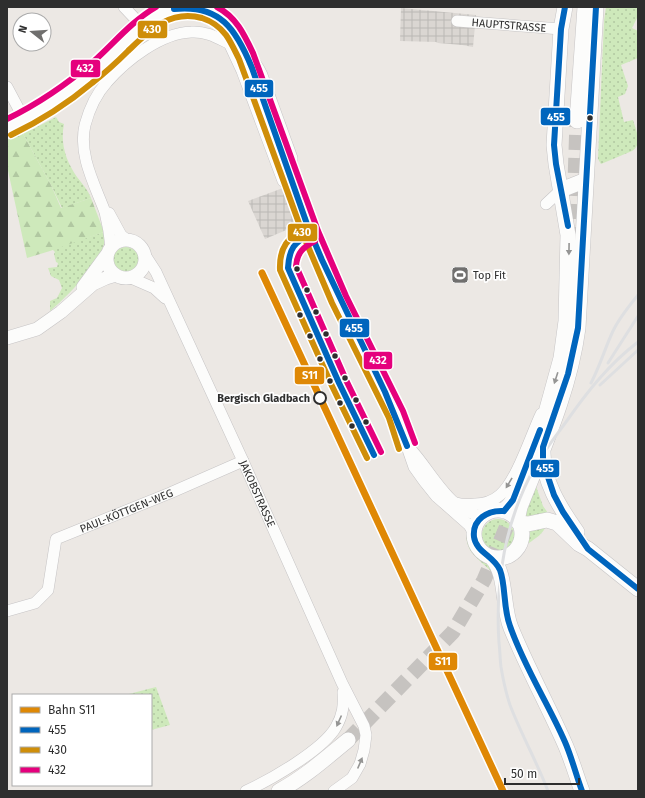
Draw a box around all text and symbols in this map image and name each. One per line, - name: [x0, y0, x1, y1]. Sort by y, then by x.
- north arrow: [12, 12, 52, 52]
- street label: HAUPTSTRASSE: [471, 16, 547, 35]
- line badge: 430: [137, 20, 168, 39]
- text: 430: [143, 23, 162, 36]
- text: N: [16, 24, 30, 35]
- line badge: 432: [70, 59, 101, 78]
- text: 432: [76, 62, 94, 75]
- line badge: 455: [244, 79, 274, 98]
- text: 455: [250, 82, 268, 95]
- line badge: 455: [540, 107, 571, 126]
- text: 455: [547, 111, 565, 124]
- unlabelled marker: [585, 113, 595, 123]
- line badge: 430: [287, 223, 318, 242]
- text: 430: [293, 226, 312, 239]
- one-way arrow: [565, 243, 572, 255]
- unlabelled marker: [292, 264, 302, 274]
- sports icon: Top Fit: [450, 265, 470, 285]
- place label: Top Fit: [473, 269, 506, 282]
- unlabelled marker: [302, 285, 312, 295]
- unlabelled marker: [311, 307, 321, 317]
- unlabelled marker: [295, 310, 305, 320]
- line badge: 455: [339, 318, 370, 338]
- text: 455: [345, 322, 363, 335]
- unlabelled marker: [321, 329, 331, 339]
- unlabelled marker: [305, 331, 315, 341]
- unlabelled marker: [330, 351, 340, 361]
- line badge: 432: [363, 351, 393, 370]
- unlabelled marker: [315, 354, 325, 364]
- text: 432: [369, 354, 387, 367]
- line badge: S11: [294, 366, 325, 385]
- text: S11: [302, 369, 318, 382]
- one-way arrow: [553, 372, 559, 384]
- unlabelled marker: [340, 373, 350, 383]
- unlabelled marker: [325, 376, 335, 386]
- marker: Bergisch Gladbach: [313, 391, 327, 405]
- place label: Bergisch Gladbach: [217, 392, 310, 405]
- unlabelled marker: [351, 395, 361, 405]
- unlabelled marker: [335, 398, 345, 408]
- unlabelled marker: [361, 417, 371, 427]
- unlabelled marker: [347, 421, 357, 431]
- street label: JAKOBSTRASSE: [236, 458, 278, 530]
- line badge: 455: [530, 459, 560, 478]
- text: 455: [536, 462, 554, 475]
- one-way arrow: [506, 477, 513, 489]
- street label: PAUL-KÖTTGEN-WEG: [78, 486, 175, 536]
- line badge: S11: [428, 652, 458, 671]
- text: S11: [435, 655, 451, 668]
- legend: [12, 694, 152, 786]
- text: Bahn S11: [48, 703, 95, 717]
- one-way arrow: [335, 715, 341, 727]
- text: 455: [48, 723, 66, 737]
- text: 430: [48, 743, 67, 757]
- one-way arrow: [357, 756, 363, 768]
- scale bar: [505, 760, 579, 786]
- text: 432: [48, 763, 66, 777]
- text: 50 m: [511, 767, 537, 781]

